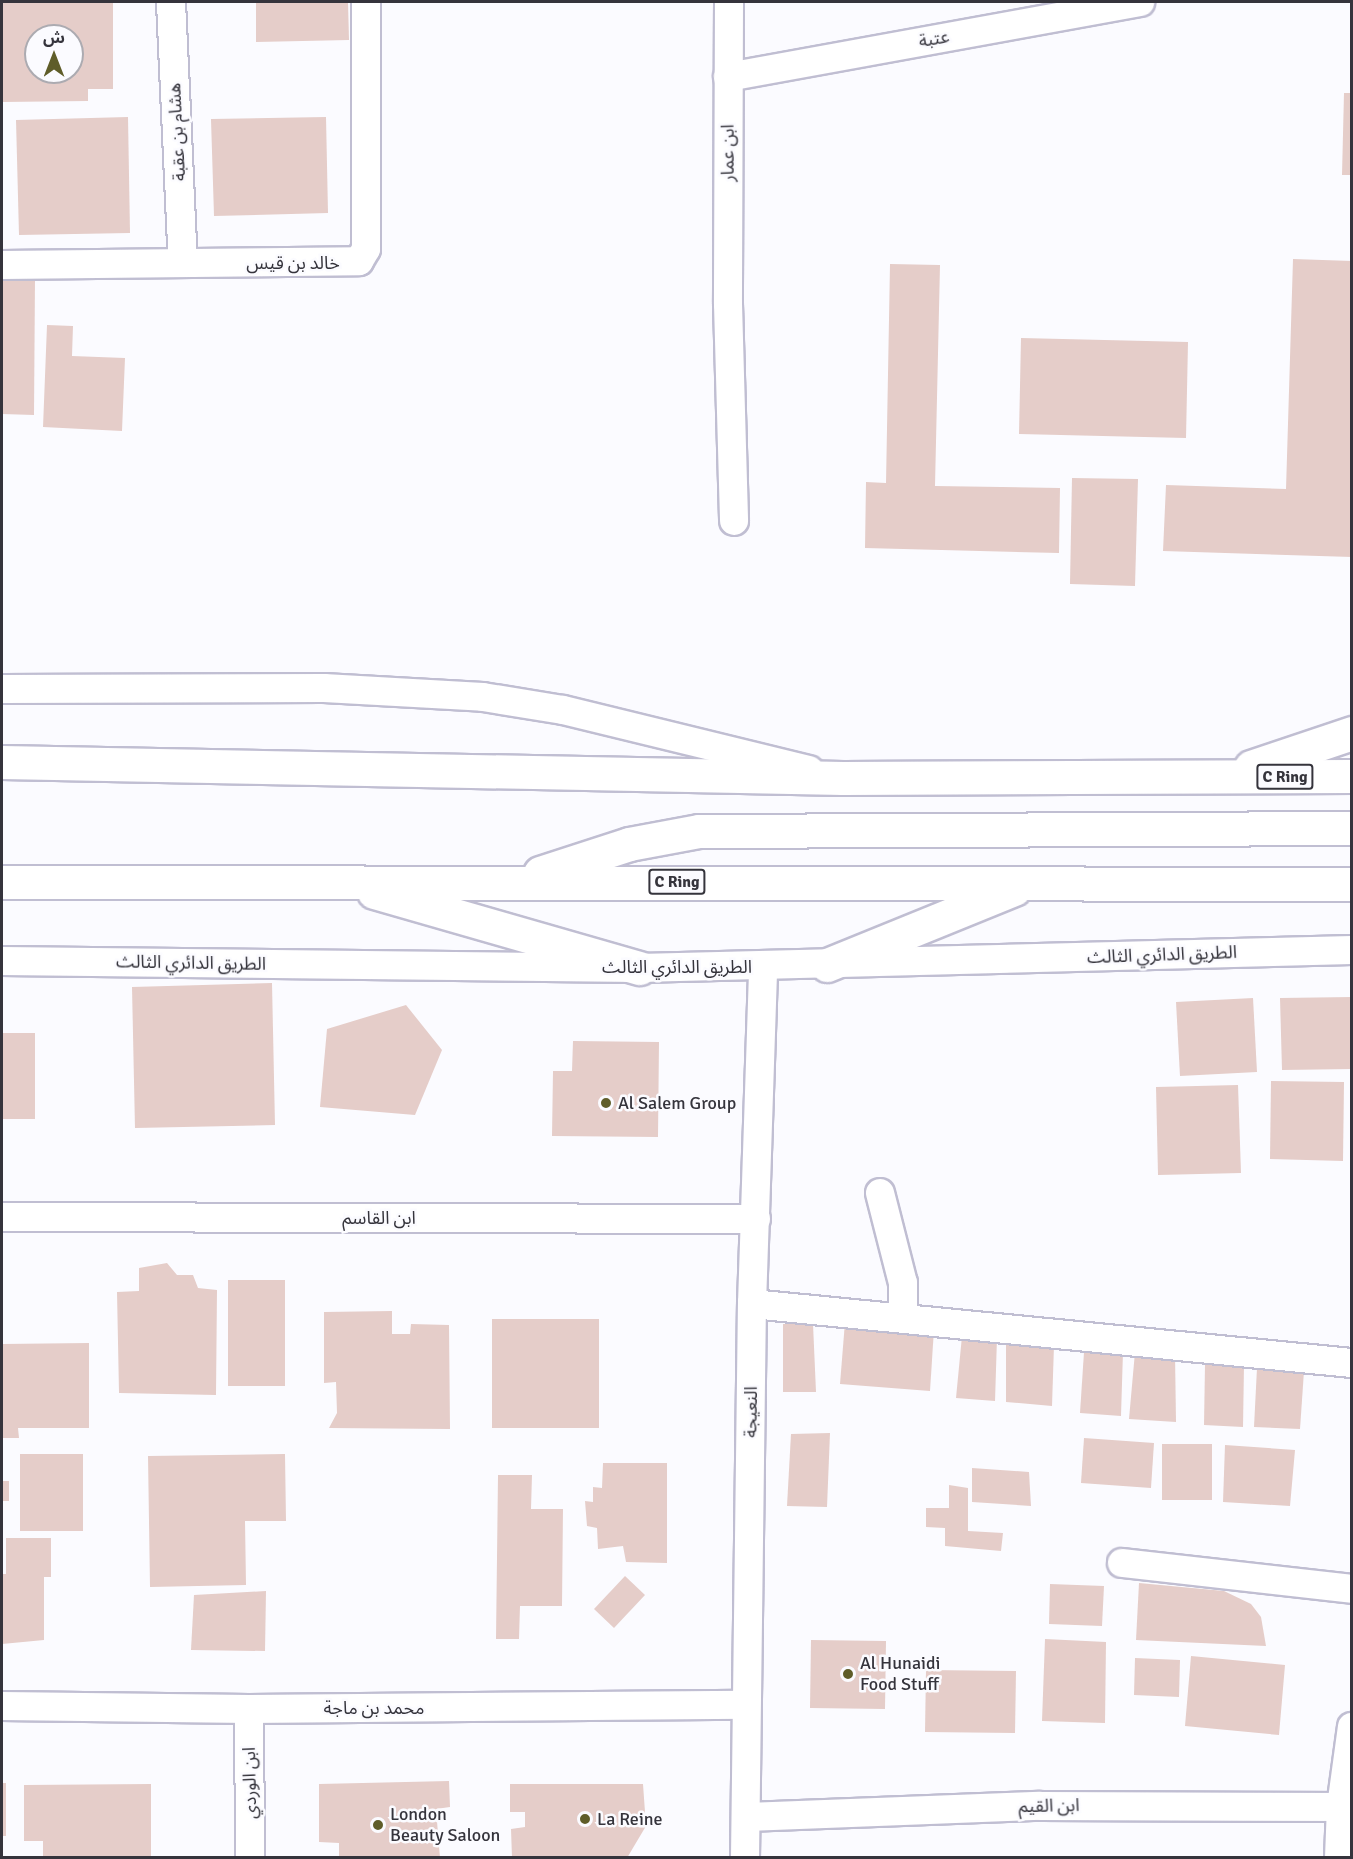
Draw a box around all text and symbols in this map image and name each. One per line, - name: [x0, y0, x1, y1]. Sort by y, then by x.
- north arrow: [24, 24, 84, 84]
- street label: عتبة: [917, 26, 951, 52]
- text: ش: [43, 28, 65, 48]
- street label: هشام بن عقبة: [164, 82, 190, 182]
- street label: ابن عمار: [717, 124, 739, 182]
- street label: خالد بن قيس: [246, 252, 340, 274]
- road number: C Ring: [1255, 764, 1315, 790]
- road number: C Ring: [647, 869, 707, 895]
- street label: الطريق الدائري الثالث: [1087, 942, 1237, 968]
- street label: الطريق الدائري الثالث: [116, 951, 266, 975]
- street label: الطريق الدائري الثالث: [602, 956, 752, 978]
- place label: Al Salem Group: [618, 1092, 736, 1114]
- marker: Al Salem Group: [599, 1096, 613, 1110]
- street label: ابن القاسم: [342, 1207, 416, 1229]
- street label: النعيجة: [740, 1386, 762, 1438]
- place label: Al Hunaidi Food Stuff: [860, 1653, 940, 1696]
- marker: Al Hunaidi Food Stuff: [841, 1667, 855, 1681]
- street label: محمد بن ماجة: [324, 1697, 424, 1719]
- street label: ابن الوردي: [239, 1747, 261, 1819]
- street label: ابن القيم: [1018, 1795, 1080, 1817]
- place label: London Beauty Saloon: [390, 1804, 500, 1846]
- place label: La Reine: [597, 1808, 663, 1830]
- marker: La Reine: [578, 1812, 592, 1826]
- marker: London Beauty Saloon: [371, 1818, 385, 1832]

